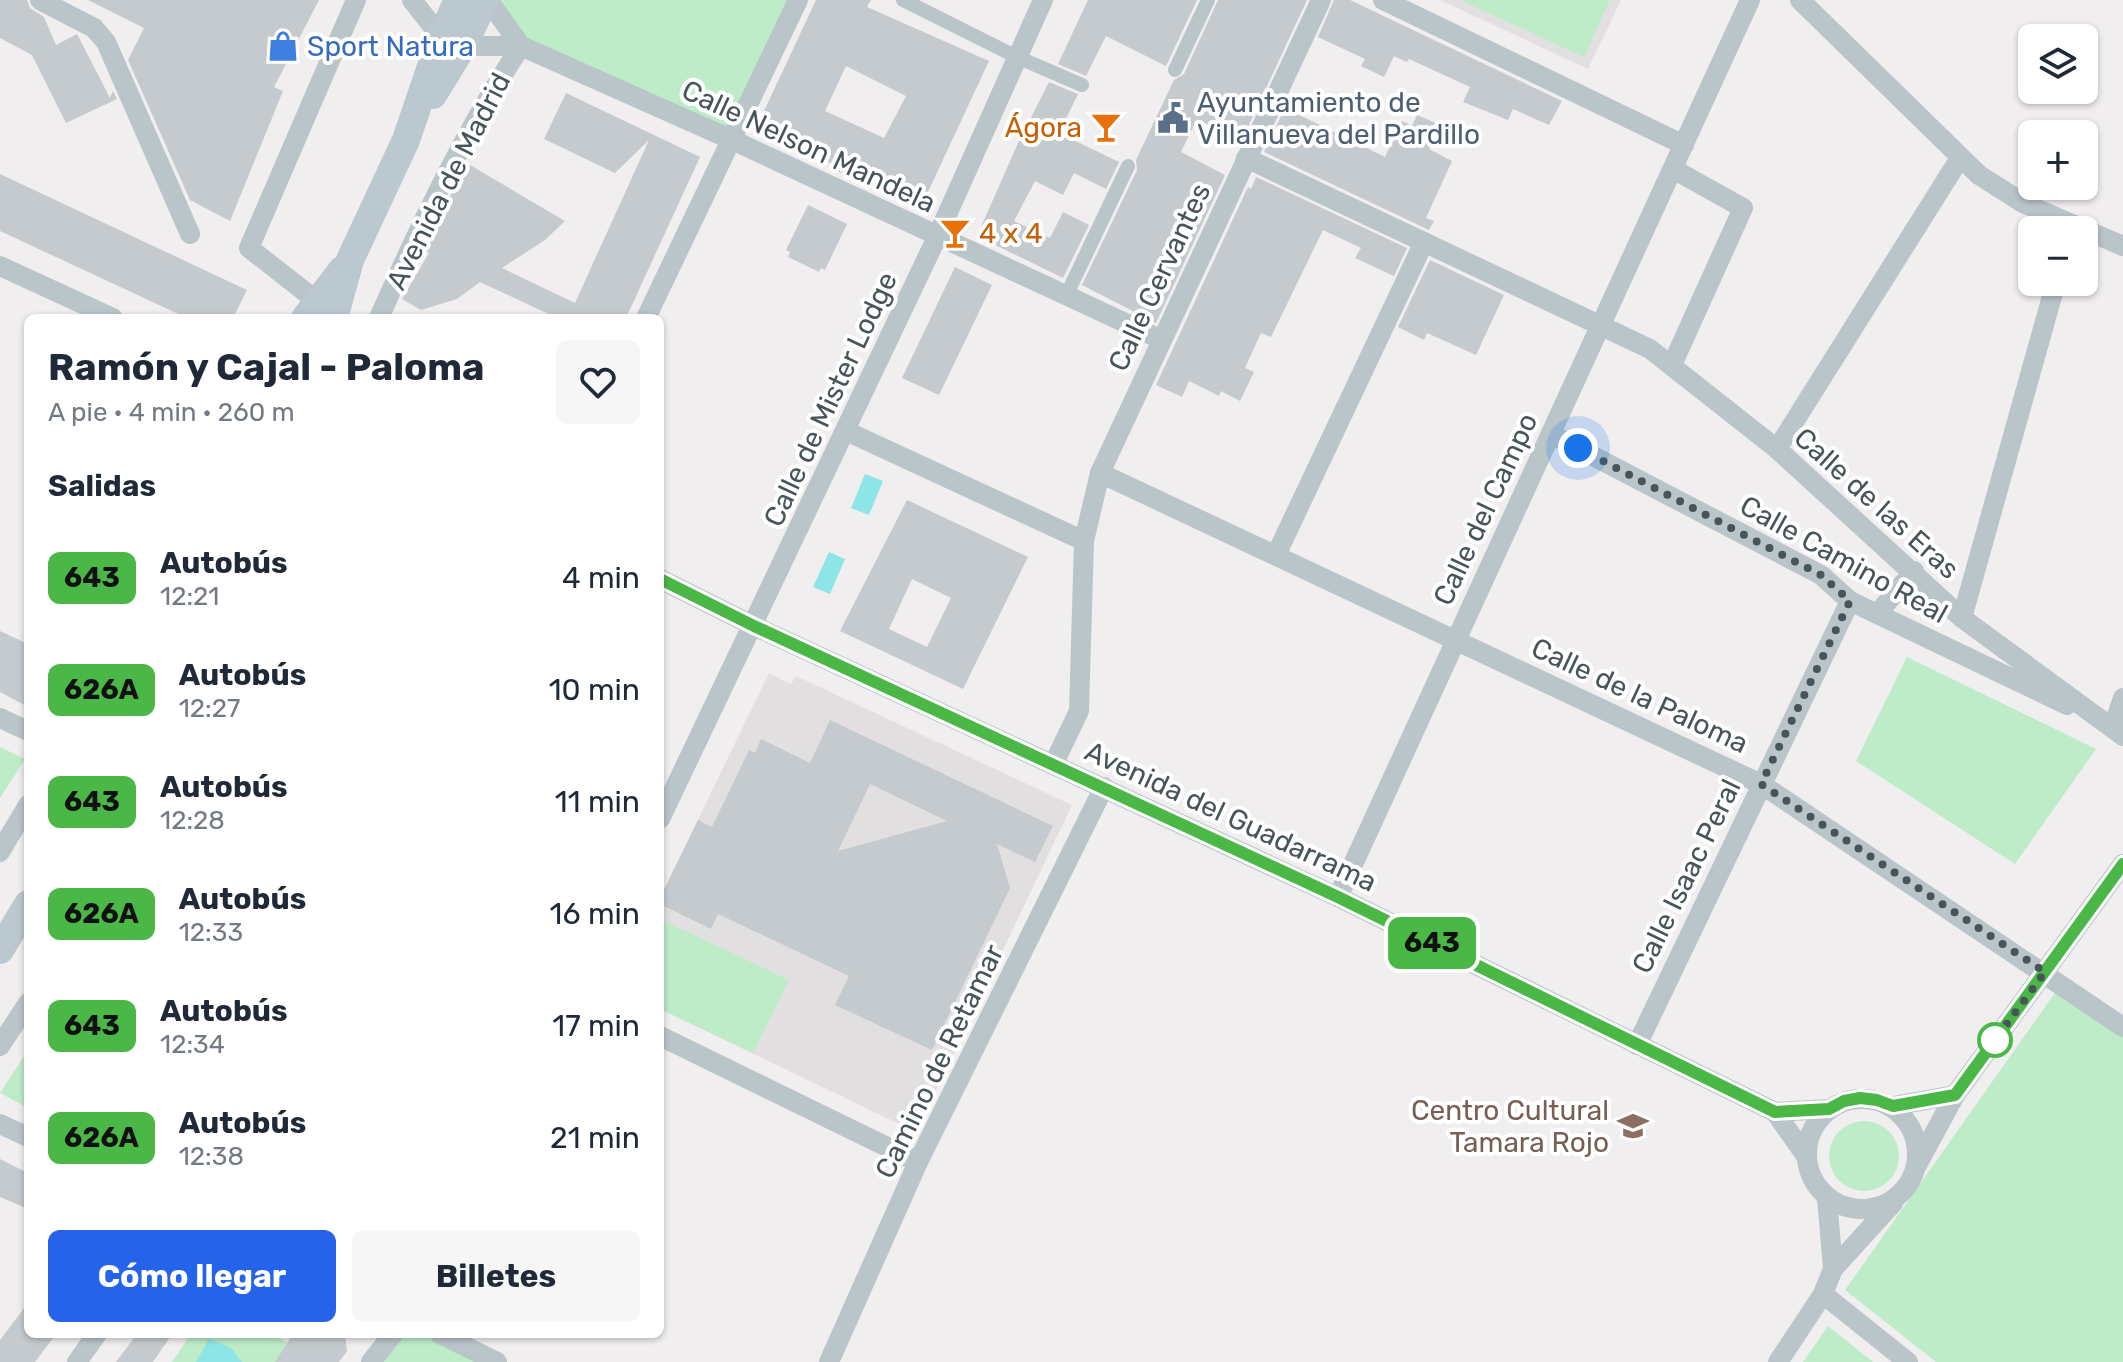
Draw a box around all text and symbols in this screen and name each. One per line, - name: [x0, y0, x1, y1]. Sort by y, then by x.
- map controls: [2018, 24, 2098, 296]
- button: layers: [2018, 24, 2098, 104]
- shop icon: Sport Natura: [266, 29, 300, 63]
- place label: Sport Natura: [307, 30, 474, 63]
- street label: Avenida de Madrid: [380, 67, 517, 295]
- street label: Calle Nelson Mandela: [677, 73, 941, 220]
- place label: Ayuntamiento de Villanueva del Pardillo: [1197, 86, 1480, 151]
- public building icon: Ayuntamiento de Villanueva del Pardillo: [1156, 101, 1190, 135]
- bar icon: Ágora: [1089, 110, 1123, 144]
- place label: Ágora: [1005, 111, 1082, 144]
- button: +: [2018, 120, 2098, 200]
- street label: Calle Cervantes: [1102, 178, 1217, 376]
- bar icon: 4 x 4: [938, 216, 972, 250]
- button: −: [2018, 216, 2098, 296]
- place label: 4 x 4: [979, 217, 1043, 250]
- street label: Calle de Mister Lodge: [757, 267, 904, 532]
- button: heart: [556, 340, 640, 424]
- text: Ramón y Cajal - Paloma: [48, 344, 485, 390]
- text: A pie · 4 min · 260 m: [48, 397, 295, 428]
- street label: Calle del Campo: [1427, 408, 1544, 610]
- street label: Calle de las Eras: [1788, 421, 1966, 586]
- your location: [1558, 428, 1598, 468]
- text: Salidas: [48, 468, 156, 504]
- street label: Calle Camino Real: [1734, 489, 1953, 630]
- text: Autobús: [160, 545, 288, 581]
- text: 4 min: [562, 560, 640, 596]
- text: 643: [64, 561, 120, 594]
- text: 12:21: [160, 581, 219, 612]
- street label: Calle de la Paloma: [1526, 631, 1753, 760]
- text: Autobús: [179, 657, 306, 693]
- text: 10 min: [549, 672, 640, 708]
- text: 626A: [64, 673, 139, 706]
- text: 12:27: [179, 693, 240, 724]
- street label: Avenida del Guadarrama: [1080, 734, 1382, 899]
- text: Autobús: [160, 769, 288, 805]
- street label: Calle Isaac Peral: [1625, 774, 1748, 979]
- text: 11 min: [555, 784, 640, 820]
- text: 643: [64, 785, 120, 818]
- text: 12:28: [160, 805, 225, 836]
- text: Autobús: [179, 881, 306, 917]
- text: 16 min: [550, 896, 640, 932]
- text: 626A: [64, 897, 139, 930]
- text: 12:33: [179, 917, 243, 948]
- line badge: 643: [1386, 917, 1478, 969]
- text: 643: [1404, 926, 1460, 959]
- street label: Camino de Retamar: [869, 939, 1011, 1184]
- text: Autobús: [160, 993, 288, 1029]
- text: 17 min: [552, 1008, 640, 1044]
- text: 643: [64, 1009, 120, 1042]
- unlabelled marker: [1978, 1023, 2012, 1057]
- text: 12:34: [160, 1029, 225, 1060]
- place label: Centro Cultural Tamara Rojo: [1411, 1094, 1609, 1159]
- text: Autobús: [179, 1105, 306, 1141]
- school or university icon: Centro Cultural Tamara Rojo: [1616, 1109, 1650, 1143]
- text: 21 min: [550, 1120, 640, 1156]
- text: 626A: [64, 1121, 139, 1154]
- text: 12:38: [179, 1141, 244, 1172]
- button: Cómo llegar: [48, 1230, 336, 1322]
- button: Billetes: [352, 1230, 640, 1322]

